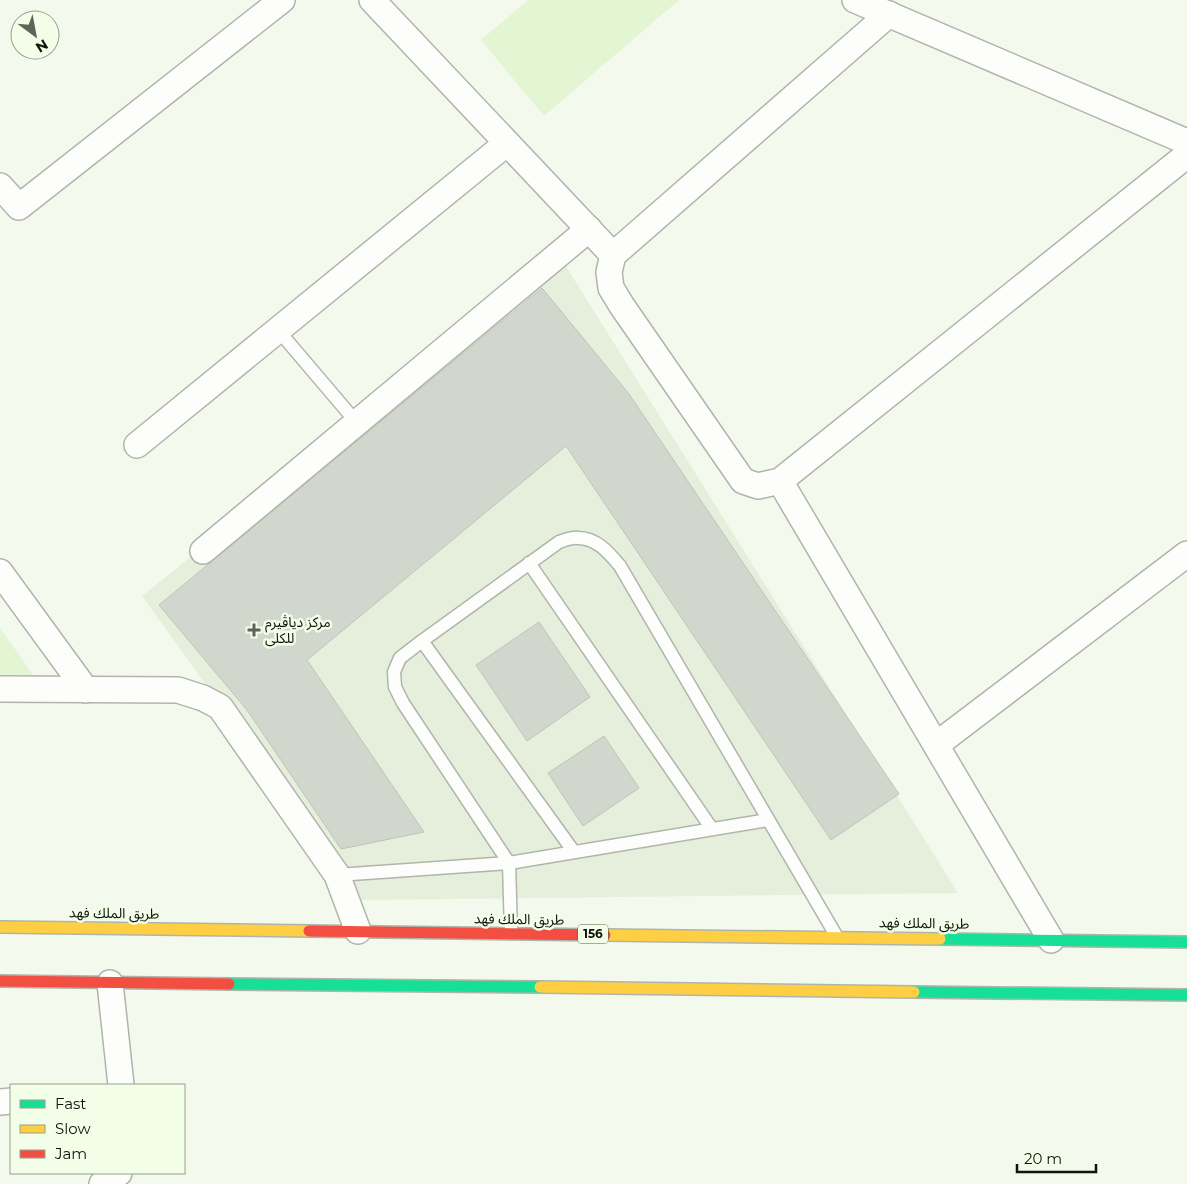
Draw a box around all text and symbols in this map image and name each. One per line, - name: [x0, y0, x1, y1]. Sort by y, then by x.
- north arrow: [10, 10, 60, 60]
- text: N: [32, 35, 51, 57]
- place label: مركز دياڤيرم للكلى: [265, 613, 331, 647]
- marker: مركز دياڤيرم للكلى: [247, 623, 261, 637]
- street label: طريق الملك فهد: [69, 903, 159, 924]
- street label: طريق الملك فهد: [474, 909, 564, 930]
- street label: طريق الملك فهد: [879, 913, 969, 934]
- road number: 156: [578, 924, 608, 944]
- legend: [10, 1084, 185, 1174]
- text: Fast: [55, 1094, 86, 1113]
- text: Slow: [55, 1119, 91, 1138]
- scale bar: [1017, 1142, 1096, 1174]
- text: Jam: [54, 1144, 87, 1163]
- text: 20 m: [1024, 1149, 1062, 1168]

